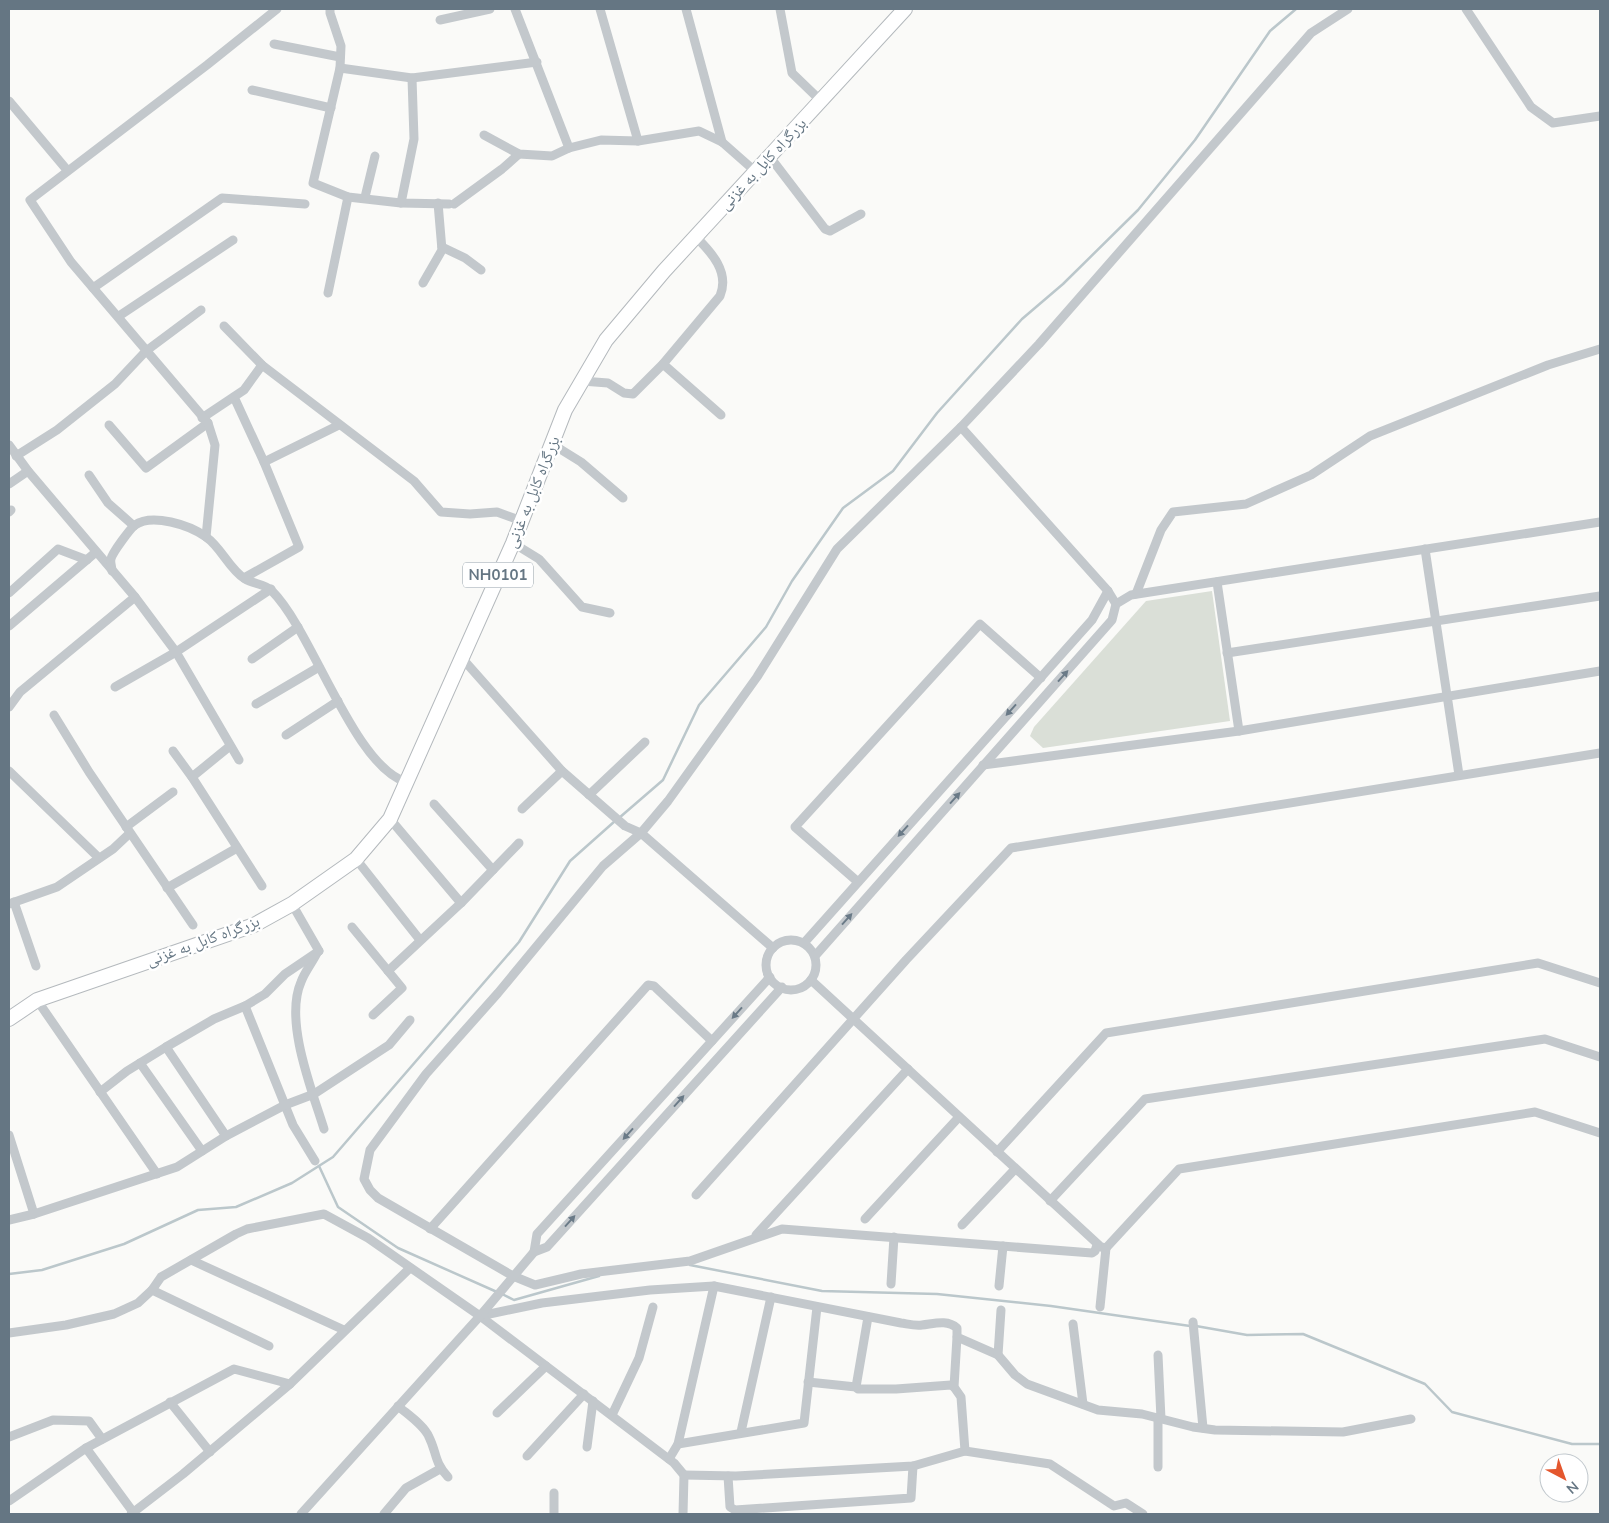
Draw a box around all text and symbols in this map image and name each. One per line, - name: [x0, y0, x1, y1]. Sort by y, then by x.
- street label: بزرگراه کابل به غزنی: [714, 113, 812, 215]
- street label: بزرگراه کابل به غزنی: [501, 433, 565, 551]
- road number: NH0101: [463, 562, 533, 588]
- one-way arrow: [1057, 670, 1068, 683]
- one-way arrow: [1005, 704, 1017, 716]
- one-way arrow: [949, 792, 961, 804]
- one-way arrow: [897, 825, 909, 837]
- street label: بزرگراه کابل به غزنی: [143, 910, 263, 972]
- one-way arrow: [841, 914, 853, 926]
- one-way arrow: [732, 1007, 743, 1020]
- one-way arrow: [673, 1095, 685, 1107]
- one-way arrow: [622, 1127, 634, 1139]
- one-way arrow: [564, 1216, 576, 1228]
- north arrow: [1539, 1453, 1589, 1503]
- text: N: [1562, 1477, 1582, 1498]

